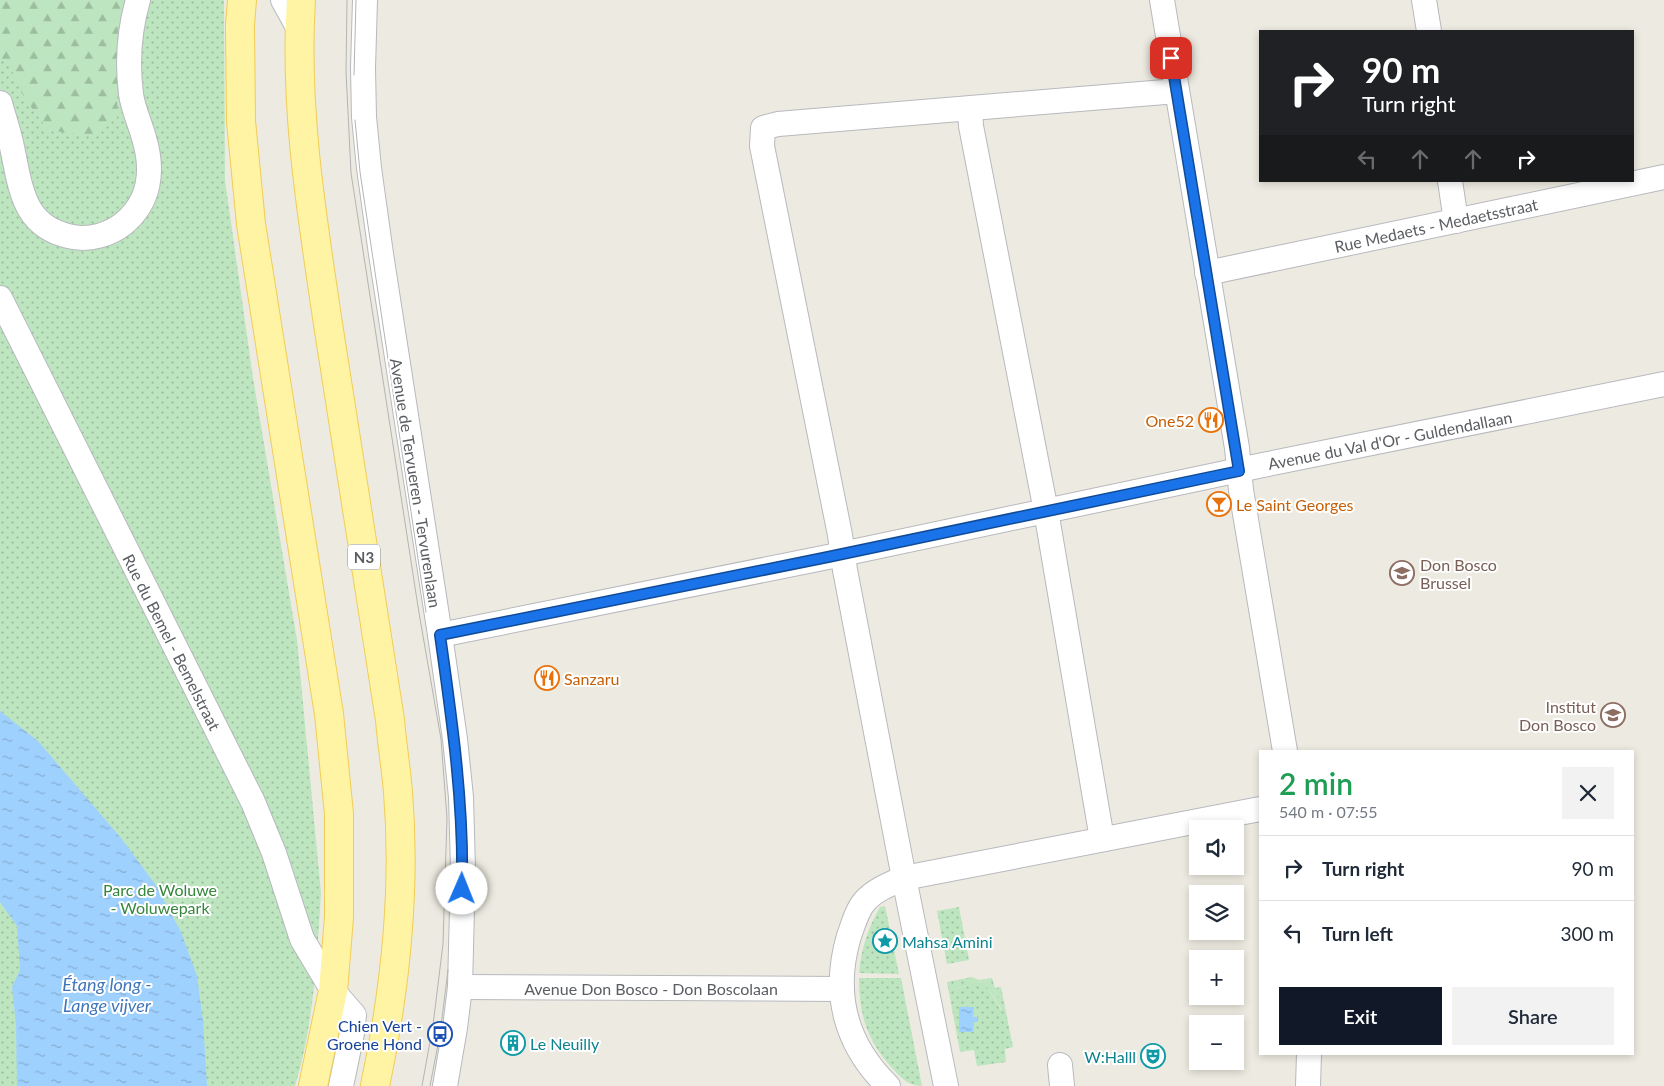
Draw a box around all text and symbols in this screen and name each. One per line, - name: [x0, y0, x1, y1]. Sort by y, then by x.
- pin: [1150, 37, 1192, 79]
- icon: arrive: [1157, 44, 1185, 72]
- text: 90 m: [1362, 48, 1440, 90]
- icon: right: [1279, 50, 1344, 115]
- text: Turn right: [1362, 90, 1456, 117]
- icon: left: [1353, 145, 1381, 173]
- icon: ahead: [1406, 145, 1434, 173]
- icon: ahead: [1459, 145, 1487, 173]
- icon: right: [1512, 145, 1540, 173]
- street label: Rue Medaets - Medaetsstraat: [1333, 194, 1540, 256]
- street label: Avenue de Tervueren - Tervurenlaan: [387, 357, 445, 609]
- restaurant icon: One52: [1198, 407, 1224, 433]
- street label: Avenue du Val d'Or - Guldendallaan: [1266, 407, 1514, 473]
- place label: One52: [1145, 411, 1194, 430]
- bar icon: Le Saint Georges: [1206, 491, 1232, 517]
- place label: Le Saint Georges: [1236, 495, 1354, 514]
- road number: N3: [348, 544, 380, 570]
- street label: Rue du Bemel - Bemelstraat: [119, 551, 225, 734]
- place label: Don Bosco Brussel: [1420, 555, 1497, 592]
- school or university icon: Don Bosco Brussel: [1389, 560, 1415, 586]
- restaurant icon: Sanzaru: [534, 665, 560, 691]
- place label: Sanzaru: [564, 669, 619, 688]
- place label: Institut Don Bosco: [1519, 697, 1596, 734]
- school or university icon: Institut Don Bosco: [1600, 702, 1626, 728]
- text: 2 min: [1279, 765, 1353, 801]
- button: close: [1562, 767, 1614, 819]
- text: 540 m · 07:55: [1279, 802, 1378, 821]
- map controls: [1189, 820, 1244, 1070]
- button: sound: [1189, 820, 1244, 875]
- icon: right: [1279, 854, 1307, 882]
- text: Turn right: [1322, 857, 1404, 880]
- text: 90 m: [1571, 857, 1614, 880]
- position arrow: [435, 862, 487, 914]
- park label: Parc de Woluwe - Woluwepark: [103, 880, 217, 917]
- button: layers: [1189, 885, 1244, 940]
- icon: left: [1279, 919, 1307, 947]
- text: Turn left: [1322, 922, 1393, 945]
- text: 300 m: [1560, 922, 1614, 945]
- place icon: Mahsa Amini: [872, 928, 898, 954]
- place label: Mahsa Amini: [902, 932, 993, 951]
- button: +: [1189, 950, 1244, 1005]
- water label: Étang long - Lange vijver: [62, 973, 152, 1016]
- street label: Avenue Don Bosco - Don Boscolaan: [524, 979, 778, 998]
- button: Exit: [1279, 987, 1442, 1045]
- button: Share: [1452, 987, 1614, 1045]
- button: −: [1189, 1015, 1244, 1070]
- place label: Chien Vert - Groene Hond: [327, 1016, 422, 1053]
- bus stop icon: Chien Vert - Groene Hond: [427, 1021, 453, 1047]
- building icon: Le Neuilly: [500, 1030, 526, 1056]
- place label: Le Neuilly: [530, 1034, 600, 1053]
- theatre icon: W:Halll: [1140, 1043, 1166, 1069]
- place label: W:Halll: [1084, 1047, 1136, 1066]

